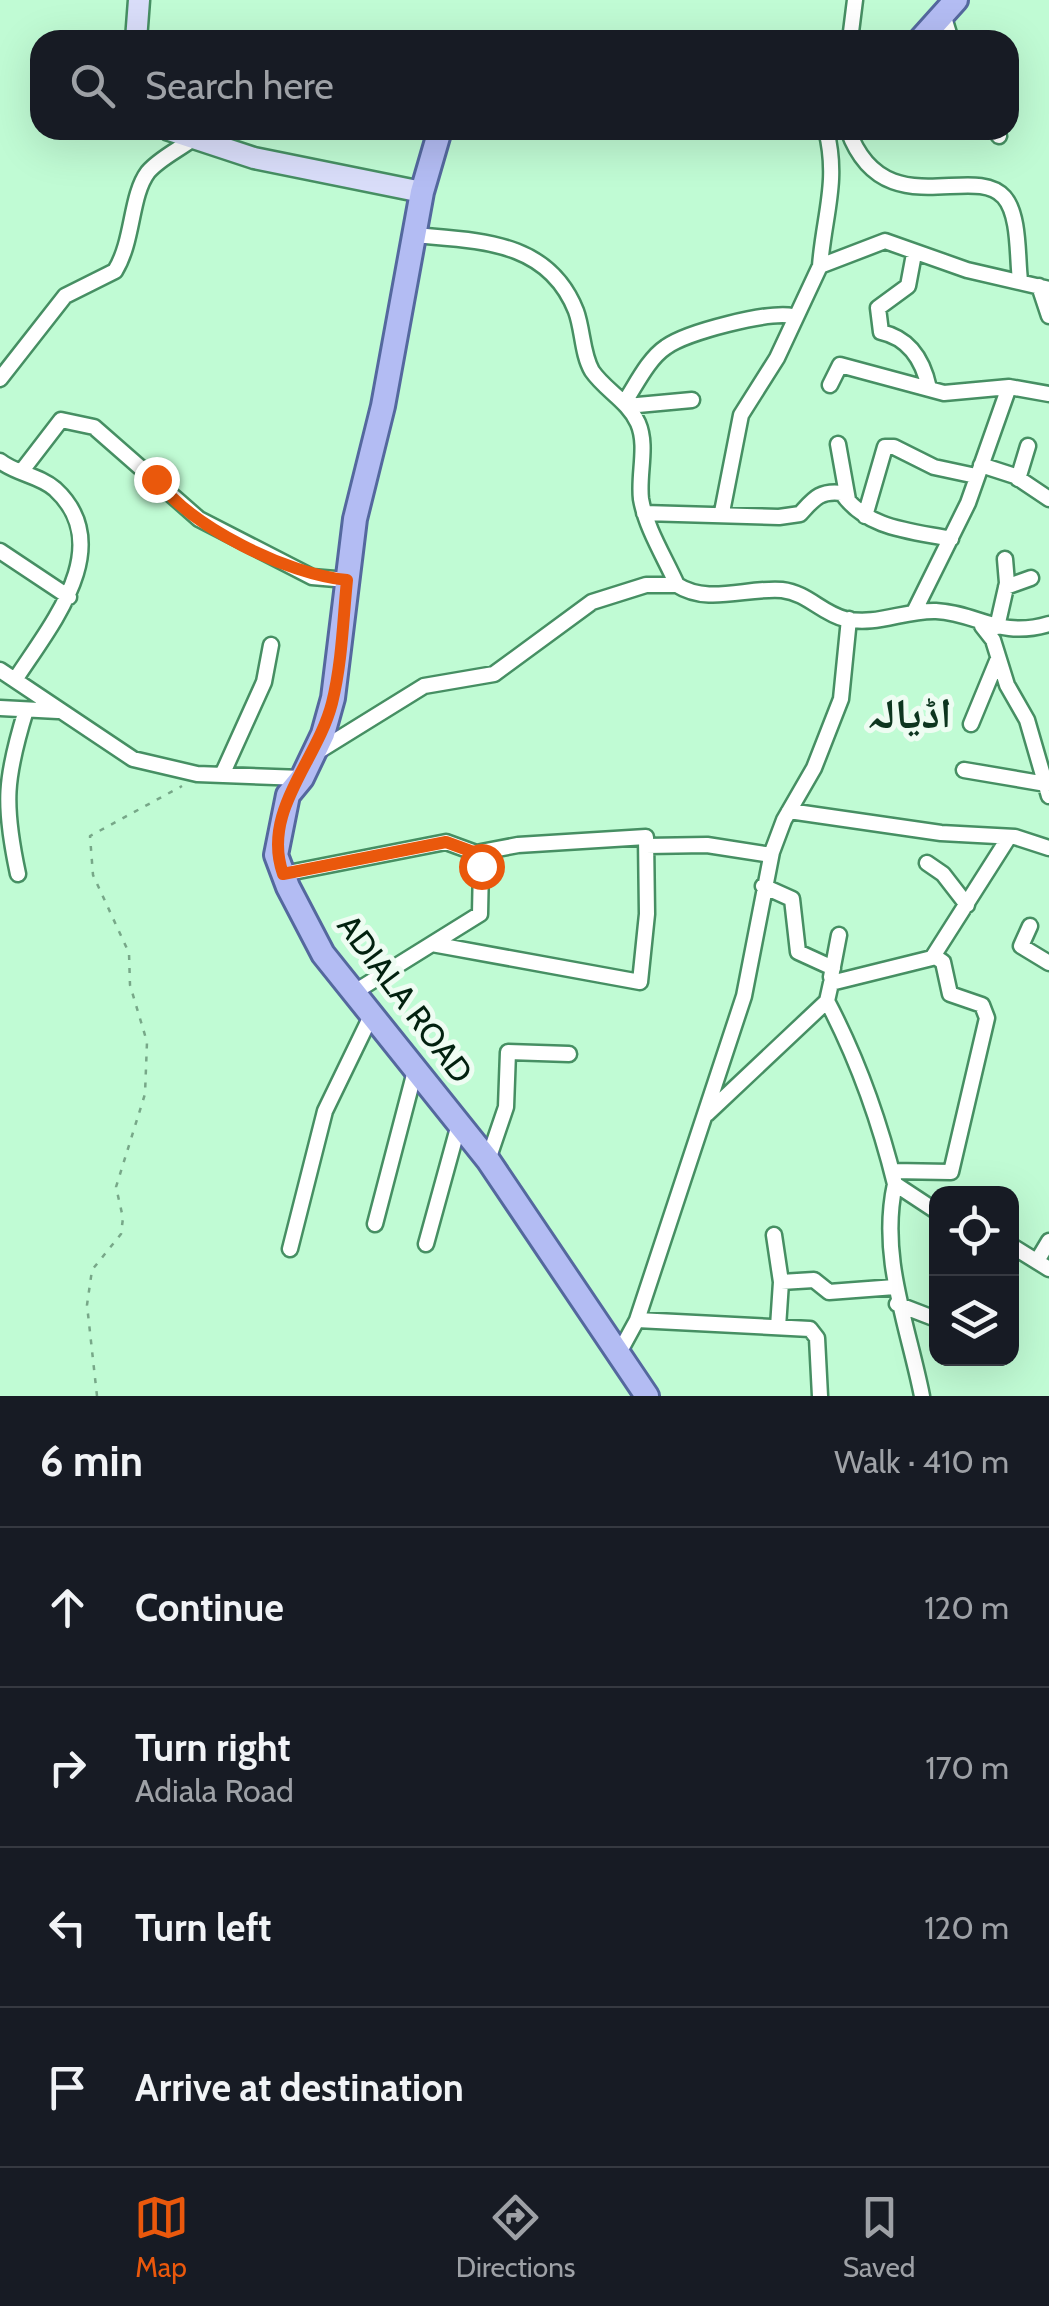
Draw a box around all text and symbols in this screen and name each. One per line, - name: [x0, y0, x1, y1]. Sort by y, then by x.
- search box: [30, 30, 1019, 140]
- icon: search: [65, 58, 120, 113]
- text: Search here: [145, 62, 334, 109]
- route end: [134, 457, 180, 503]
- district label: اڈیالہ: [866, 687, 952, 739]
- route start: [459, 844, 505, 890]
- street label: ADIALA ROAD: [330, 907, 481, 1090]
- map controls: [929, 1186, 1019, 1366]
- button: locate: [929, 1186, 1019, 1276]
- button: layers: [929, 1276, 1019, 1366]
- text: 6 min: [40, 1435, 143, 1487]
- text: Walk · 410 m: [834, 1442, 1009, 1481]
- icon: ahead: [40, 1580, 95, 1635]
- text: Continue: [135, 1584, 284, 1631]
- text: 120 m: [924, 1588, 1009, 1627]
- text: Turn right: [135, 1724, 291, 1771]
- icon: right: [40, 1740, 95, 1795]
- text: 170 m: [925, 1748, 1009, 1787]
- text: Adiala Road: [135, 1771, 294, 1810]
- icon: left: [40, 1900, 95, 1955]
- text: Turn left: [135, 1904, 271, 1951]
- text: 120 m: [924, 1908, 1009, 1947]
- icon: arrive: [40, 2060, 95, 2115]
- text: Arrive at destination: [135, 2064, 464, 2111]
- tab: Map: [134, 2190, 189, 2284]
- tab: Directions: [456, 2190, 575, 2284]
- tab: Saved: [843, 2190, 915, 2284]

